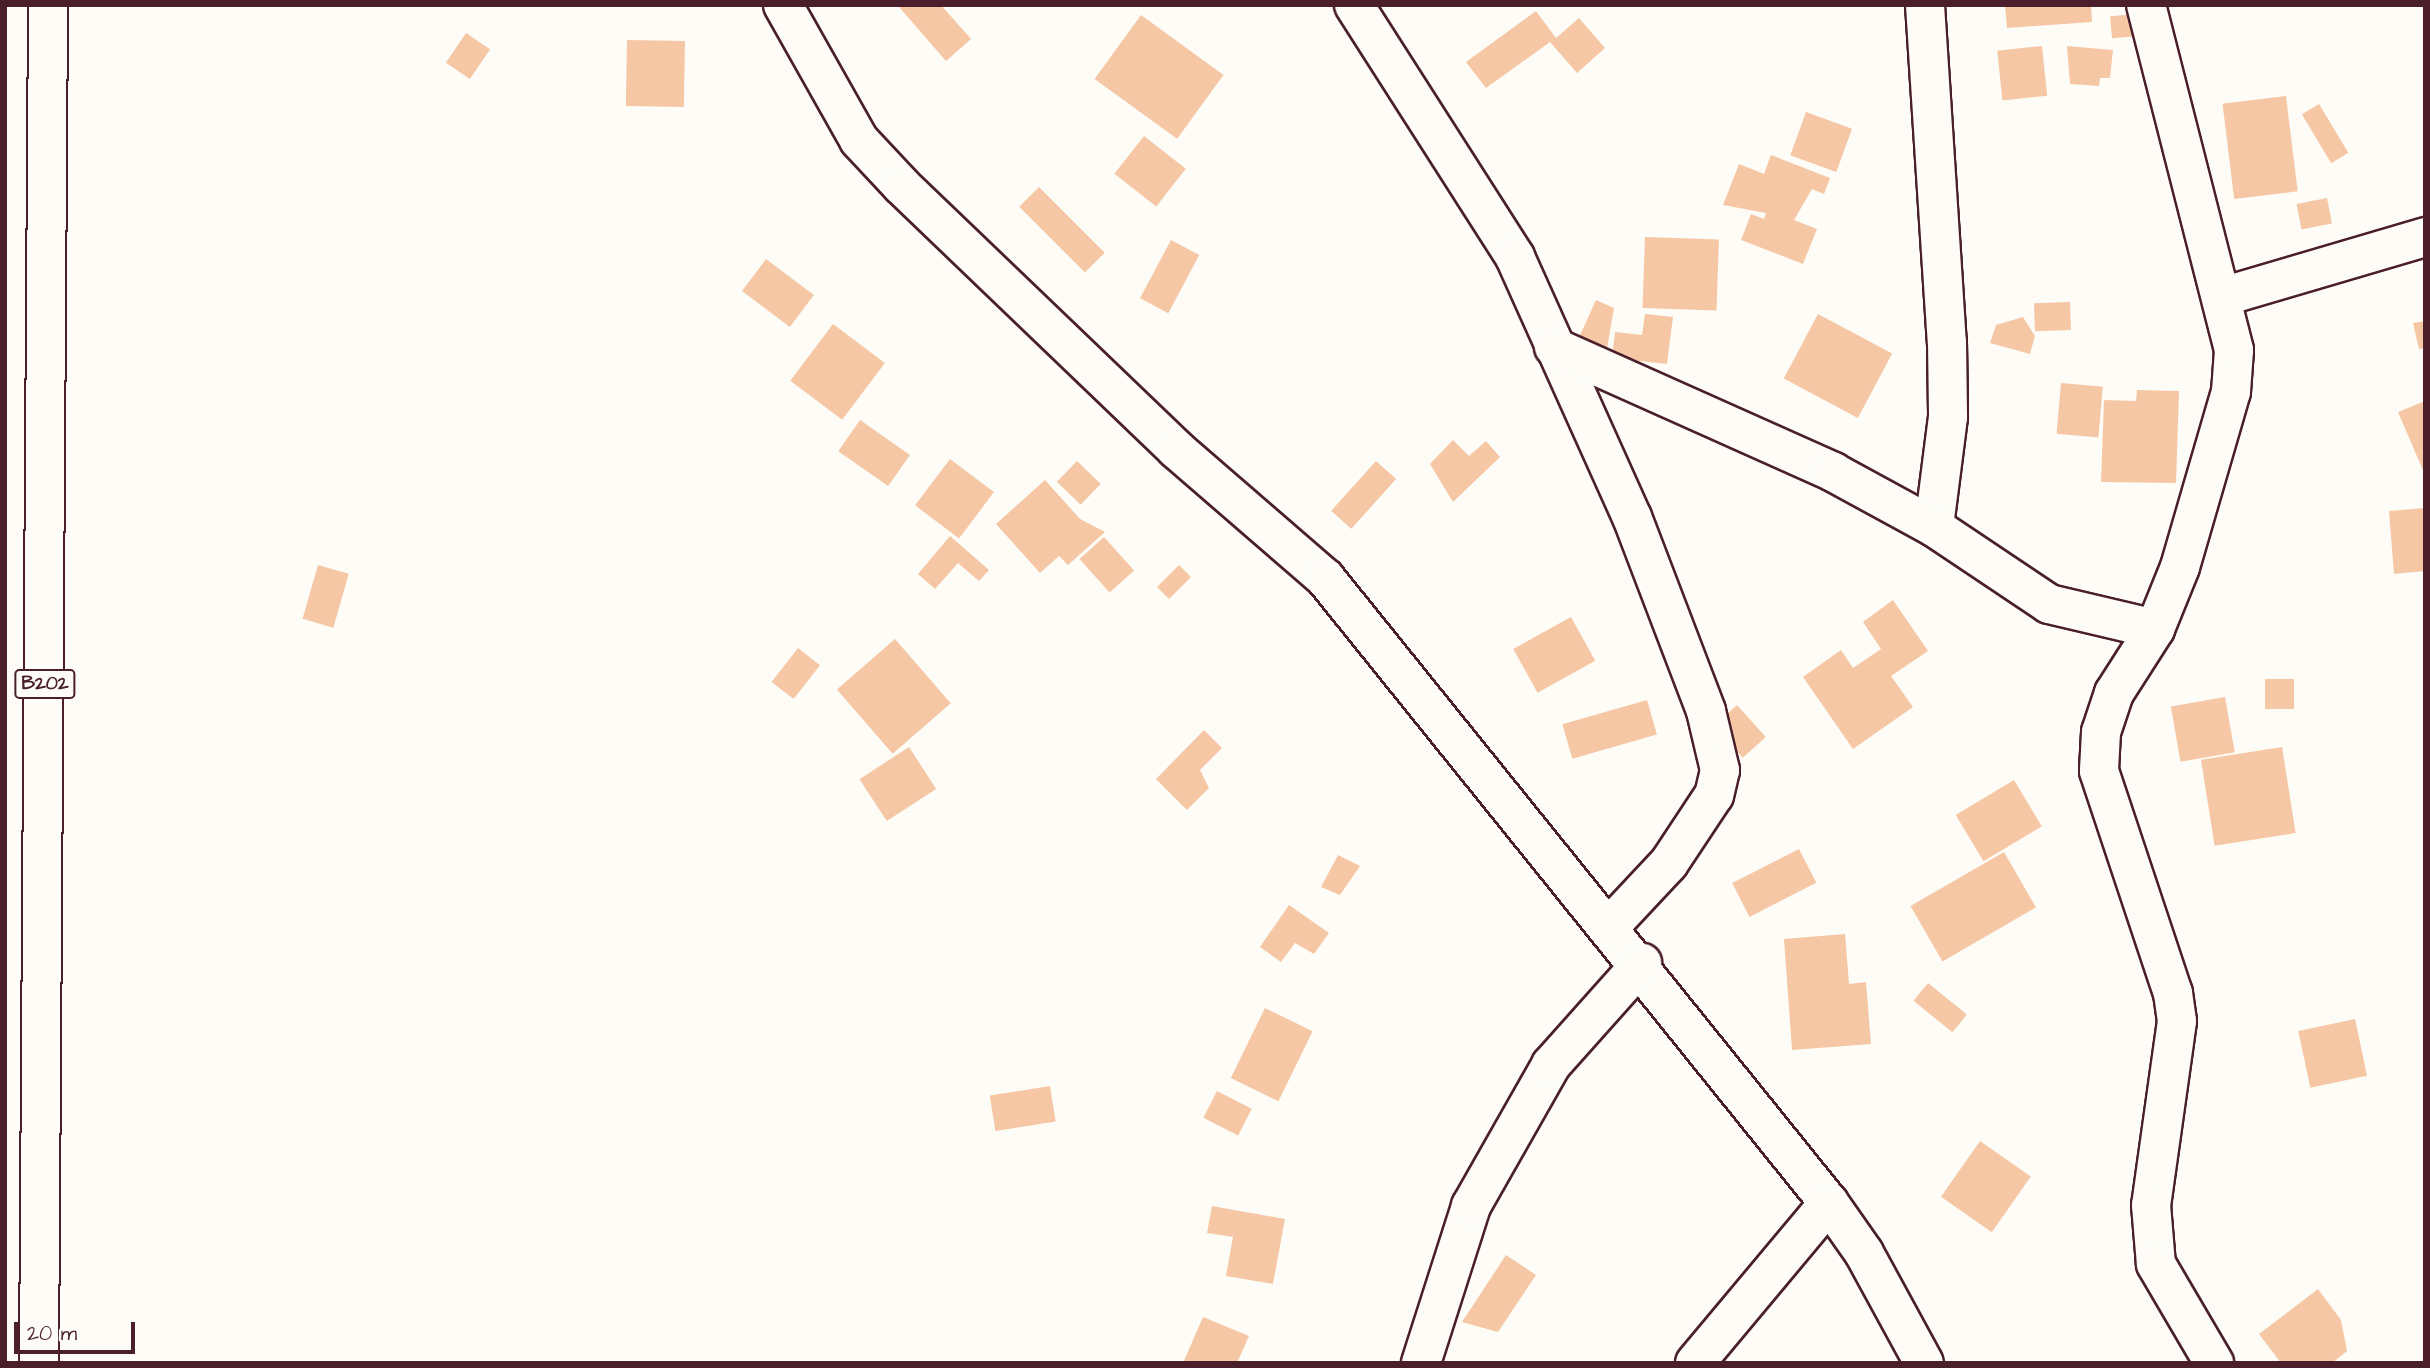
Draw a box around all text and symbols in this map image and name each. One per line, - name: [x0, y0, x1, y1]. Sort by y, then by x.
- road number: B202: [14, 668, 76, 699]
- scale bar: [18, 1308, 138, 1352]
- text: 20 m: [27, 1319, 77, 1348]

